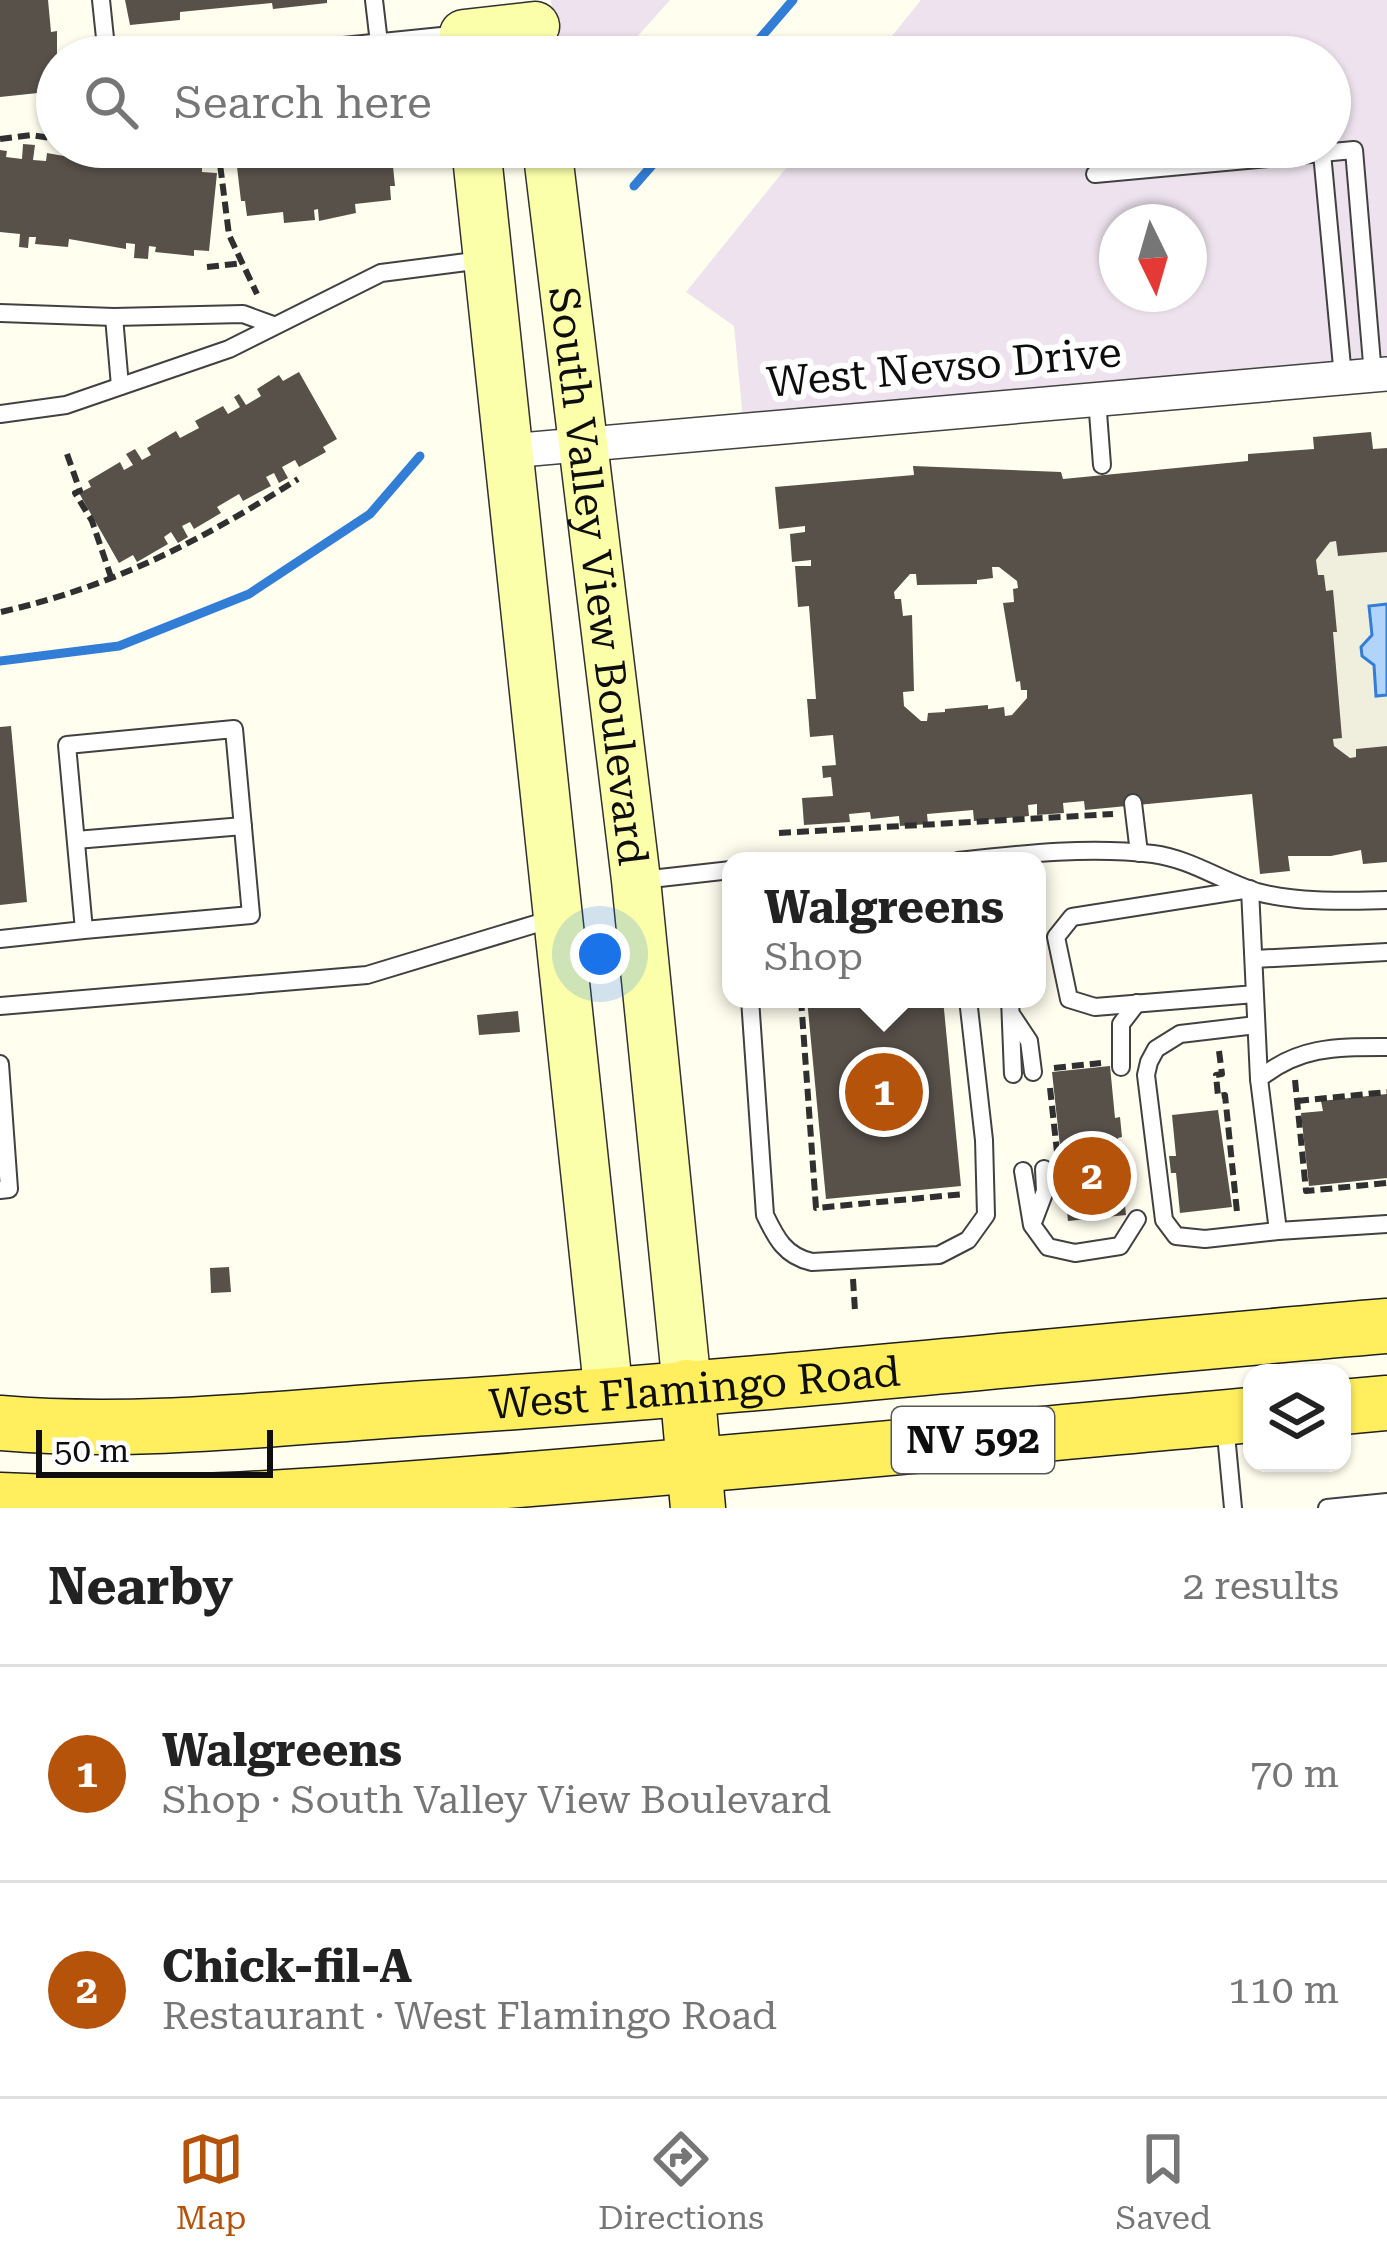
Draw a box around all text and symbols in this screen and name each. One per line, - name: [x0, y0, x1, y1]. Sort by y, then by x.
- search box: [36, 36, 1351, 168]
- icon: search: [78, 69, 144, 135]
- text: Search here: [174, 76, 432, 129]
- north arrow: [1099, 204, 1207, 312]
- street label: South Valley View Boulevard: [540, 284, 659, 868]
- street label: West Nevso Drive: [765, 327, 1123, 407]
- popup: [722, 852, 1046, 1008]
- text: Walgreens: [764, 881, 1004, 934]
- your location: [570, 924, 630, 984]
- text: Shop: [764, 934, 863, 980]
- pin: 1: [845, 1047, 923, 1137]
- pin: 2: [1053, 1131, 1131, 1221]
- street label: West Flamingo Road: [487, 1346, 902, 1428]
- map controls: [1243, 1364, 1351, 1472]
- button: layers: [1243, 1364, 1351, 1472]
- road number: NV 592: [892, 1407, 1054, 1473]
- scale bar: [36, 1424, 273, 1477]
- text: 50 m: [54, 1431, 129, 1470]
- text: Nearby: [48, 1557, 233, 1616]
- text: 2 results: [1182, 1563, 1339, 1609]
- text: Walgreens: [162, 1724, 402, 1777]
- text: 1: [76, 1751, 98, 1797]
- text: 70 m: [1250, 1751, 1339, 1797]
- text: Shop · South Valley View Boulevard: [162, 1777, 831, 1823]
- text: Chick-fil-A: [162, 1940, 412, 1993]
- text: 2: [76, 1967, 98, 2013]
- text: 110 m: [1228, 1967, 1339, 2013]
- text: Restaurant · West Flamingo Road: [162, 1993, 777, 2039]
- tab: Map: [176, 2126, 246, 2237]
- tab: Directions: [598, 2126, 764, 2237]
- tab: Saved: [1116, 2126, 1211, 2237]

